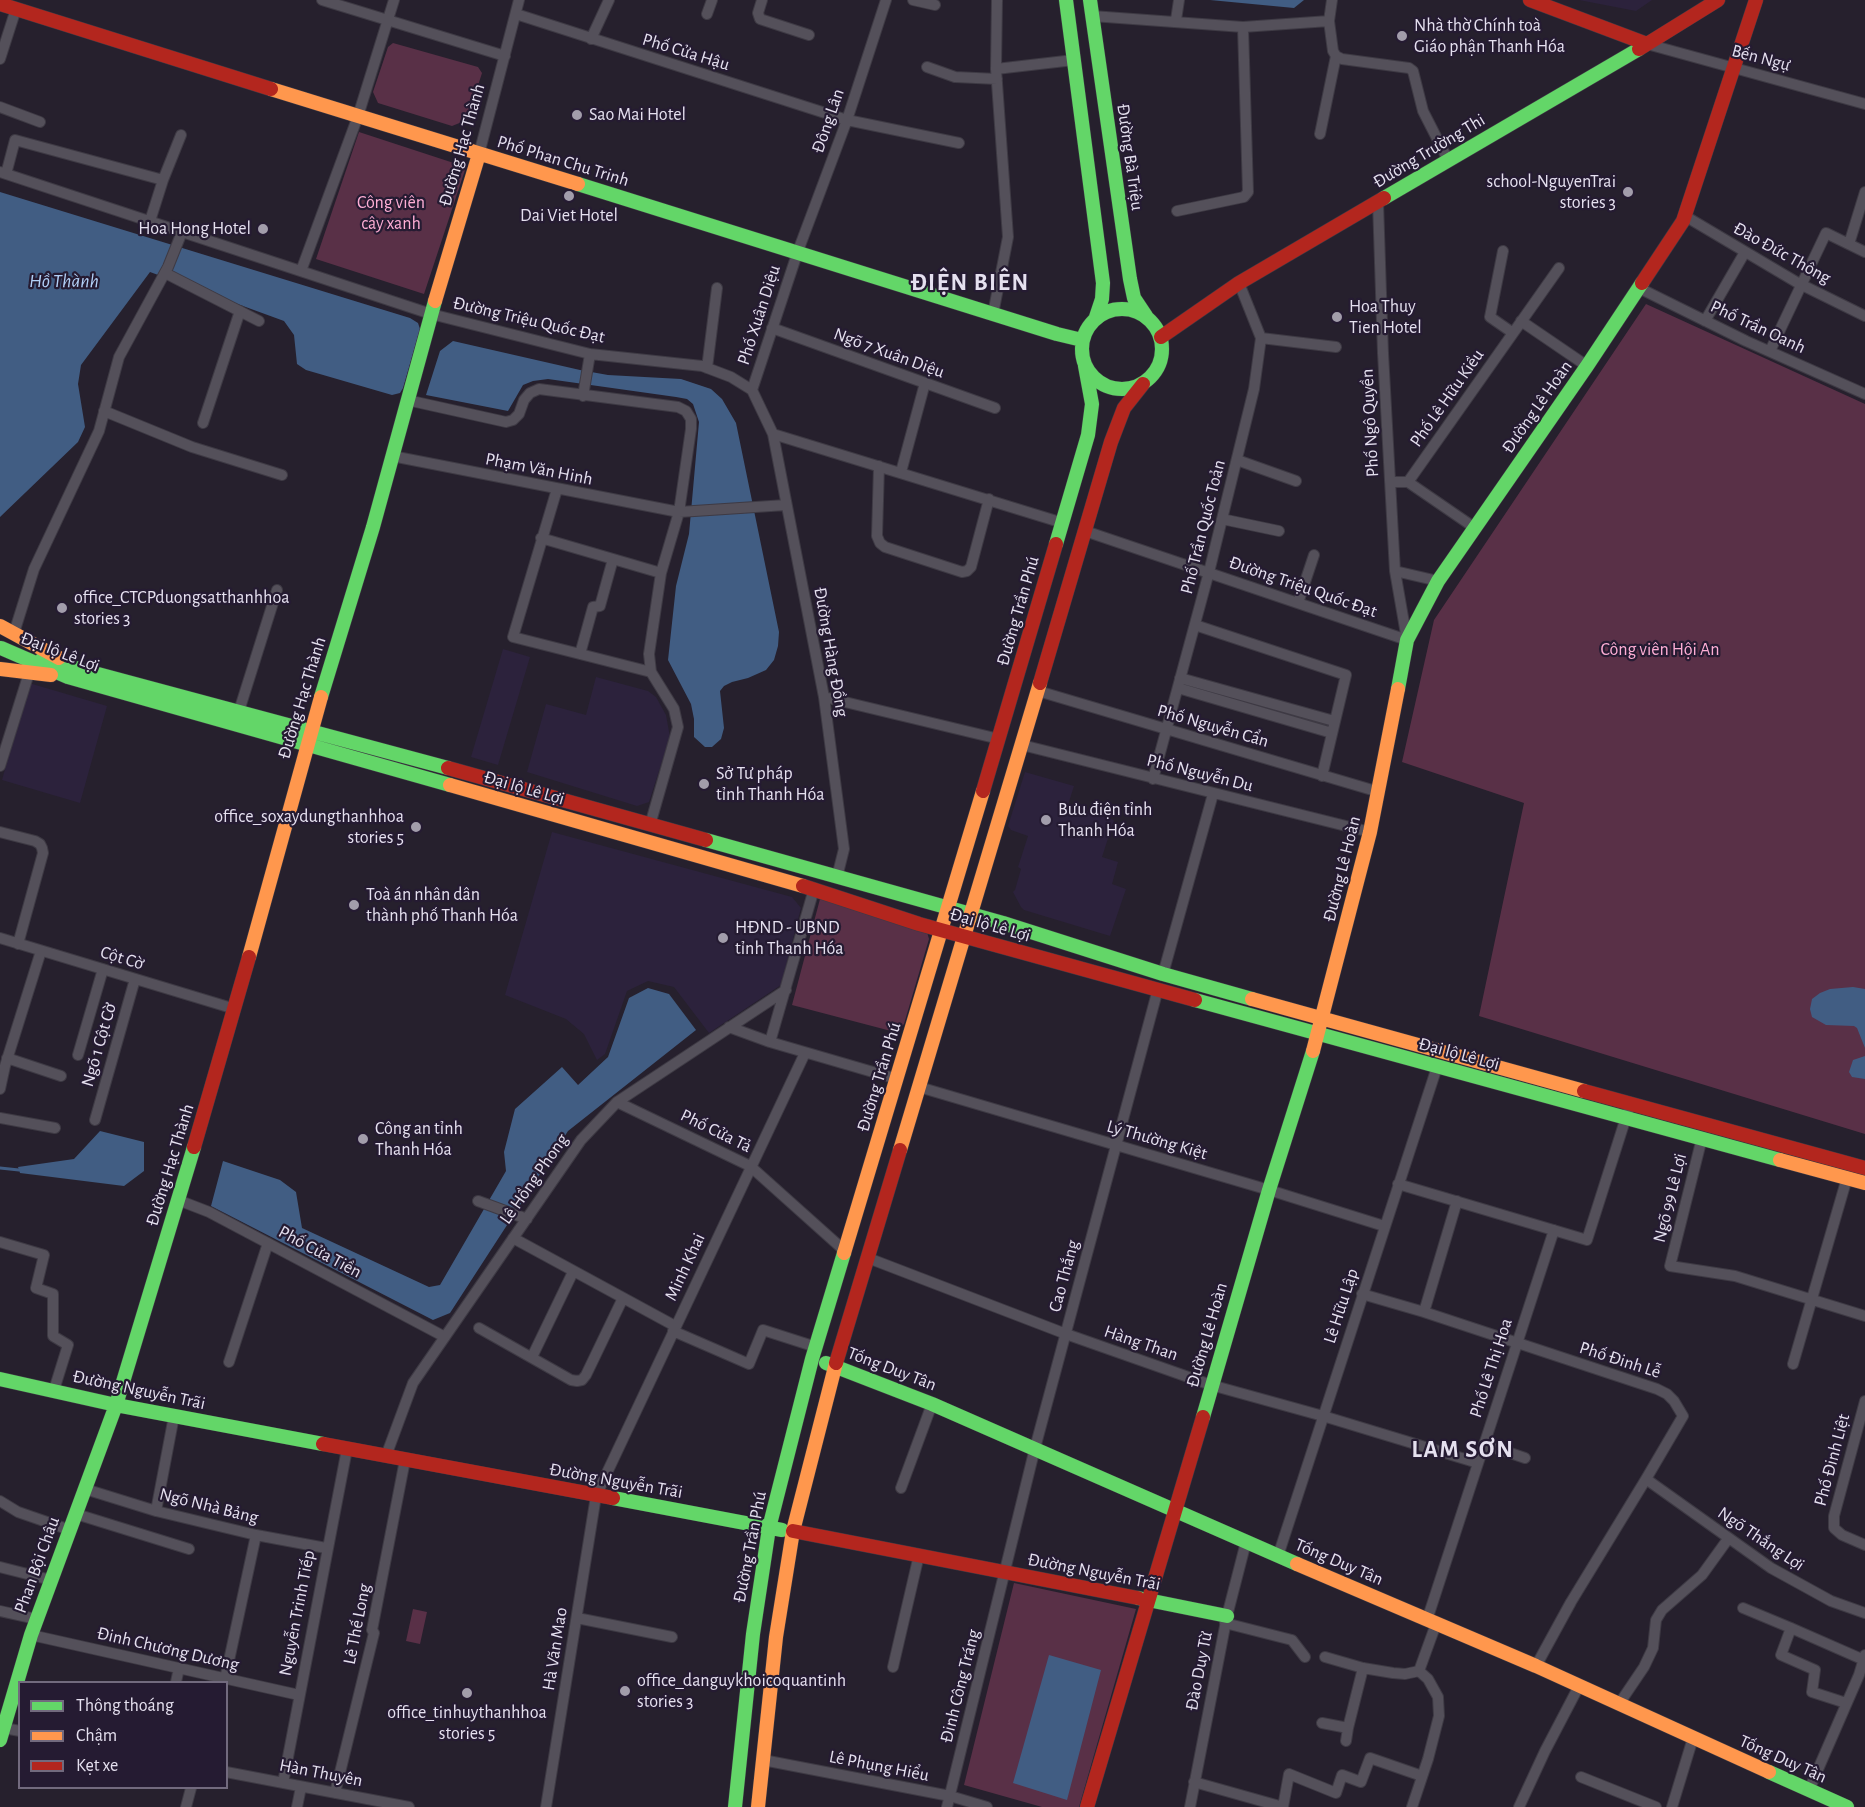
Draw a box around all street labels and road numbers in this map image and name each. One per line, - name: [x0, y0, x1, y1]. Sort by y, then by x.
- street label: Phố Cửa Hậu: [640, 29, 732, 75]
- street label: Bến Ngự: [1729, 40, 1793, 76]
- street label: Đường Hạc Thành: [434, 81, 490, 209]
- street label: Đông Lân: [807, 86, 849, 156]
- street label: Đường Bà Triệu: [1112, 102, 1148, 212]
- street label: Đường Trường Thi: [1369, 109, 1489, 193]
- street label: Phố Phan Chu Trinh: [494, 131, 632, 191]
- street label: Đào Đức Thông: [1729, 217, 1835, 289]
- street label: Phố Xuân Diệu: [733, 262, 785, 368]
- street label: Đường Triệu Quốc Đạt: [451, 292, 607, 348]
- street label: Phố Trần Oanh: [1707, 296, 1809, 358]
- street label: Ngõ 7 Xuân Diệu: [831, 323, 947, 383]
- street label: Phố Lê Hữu Kiều: [1405, 345, 1489, 451]
- street label: Đường Lê Hoàn: [1497, 356, 1577, 458]
- street label: Phố Ngô Quyền: [1356, 368, 1384, 478]
- street label: Phạm Văn Hinh: [483, 448, 595, 490]
- street label: Phố Trần Quốc Toản: [1176, 458, 1230, 596]
- street label: Đường Triệu Quốc Đạt: [1226, 552, 1380, 622]
- street label: Đường Trần Phú: [992, 554, 1044, 668]
- street label: Đường Hàng Đồng: [809, 585, 853, 719]
- street label: Đại lộ Lê Lợi: [17, 627, 103, 677]
- street label: Đường Hạc Thành: [273, 634, 331, 762]
- street label: Phố Nguyễn Cẩn: [1155, 700, 1271, 752]
- street label: Phố Nguyễn Du: [1145, 749, 1255, 797]
- street label: Đại lộ Lê Lợi: [481, 766, 567, 810]
- street label: Đường Lê Hoàn: [1318, 814, 1366, 924]
- street label: Đại lộ Lê Lợi: [947, 903, 1033, 947]
- street label: Cột Cờ: [98, 941, 146, 975]
- street label: Ngõ 1 Cột Cờ: [77, 1001, 121, 1089]
- street label: Đường Trần Phú: [852, 1020, 906, 1134]
- street label: Đại lộ Lê Lợi: [1416, 1033, 1502, 1075]
- street label: Đường Hạc Thành: [141, 1101, 199, 1229]
- street label: Phố Cửa Tả: [677, 1105, 755, 1157]
- street label: Lý Thường Kiệt: [1104, 1115, 1210, 1165]
- street label: Lê Hồng Phong: [495, 1130, 573, 1228]
- street label: Ngõ 99 Lê Lợi: [1648, 1151, 1692, 1245]
- street label: Phố Cửa Tiền: [275, 1221, 365, 1283]
- street label: Minh Khai: [660, 1230, 710, 1304]
- street label: Cao Thắng: [1044, 1238, 1084, 1314]
- street label: Lê Hữu Lập: [1319, 1266, 1363, 1346]
- street label: Đường Lê Hoàn: [1182, 1280, 1232, 1390]
- street label: Phố Lê Thị Hoa: [1465, 1315, 1517, 1421]
- street label: Hàng Than: [1101, 1320, 1181, 1366]
- street label: Phố Đinh Lễ: [1577, 1337, 1663, 1383]
- street label: Tống Duy Tân: [844, 1342, 940, 1396]
- street label: Đường Nguyễn Trãi: [71, 1365, 207, 1415]
- street label: Phố Đinh Liệt: [1809, 1412, 1855, 1508]
- street label: Đường Nguyễn Trãi: [548, 1459, 684, 1503]
- street label: Ngõ Nhà Bảng: [157, 1483, 261, 1529]
- street label: Đường Trần Phú: [729, 1489, 771, 1605]
- street label: Ngõ Thắng Lợi: [1713, 1502, 1809, 1576]
- street label: Phan Bội Châu: [10, 1514, 64, 1616]
- street label: Tống Duy Tân: [1292, 1534, 1386, 1590]
- street label: Nguyễn Trinh Tiếp: [274, 1548, 320, 1678]
- street label: Đường Nguyễn Trãi: [1026, 1549, 1162, 1595]
- street label: Lê Thế Long: [339, 1582, 375, 1666]
- street label: Hà Văn Mao: [538, 1606, 572, 1692]
- street label: Đinh Chương Dương: [95, 1622, 241, 1676]
- street label: Đinh Công Tráng: [935, 1627, 985, 1745]
- street label: Đào Duy Từ: [1181, 1629, 1217, 1713]
- street label: Tống Duy Tân: [1736, 1730, 1830, 1788]
- street label: Lê Phụng Hiểu: [827, 1746, 931, 1786]
- street label: Hàn Thuyên: [278, 1754, 364, 1792]

